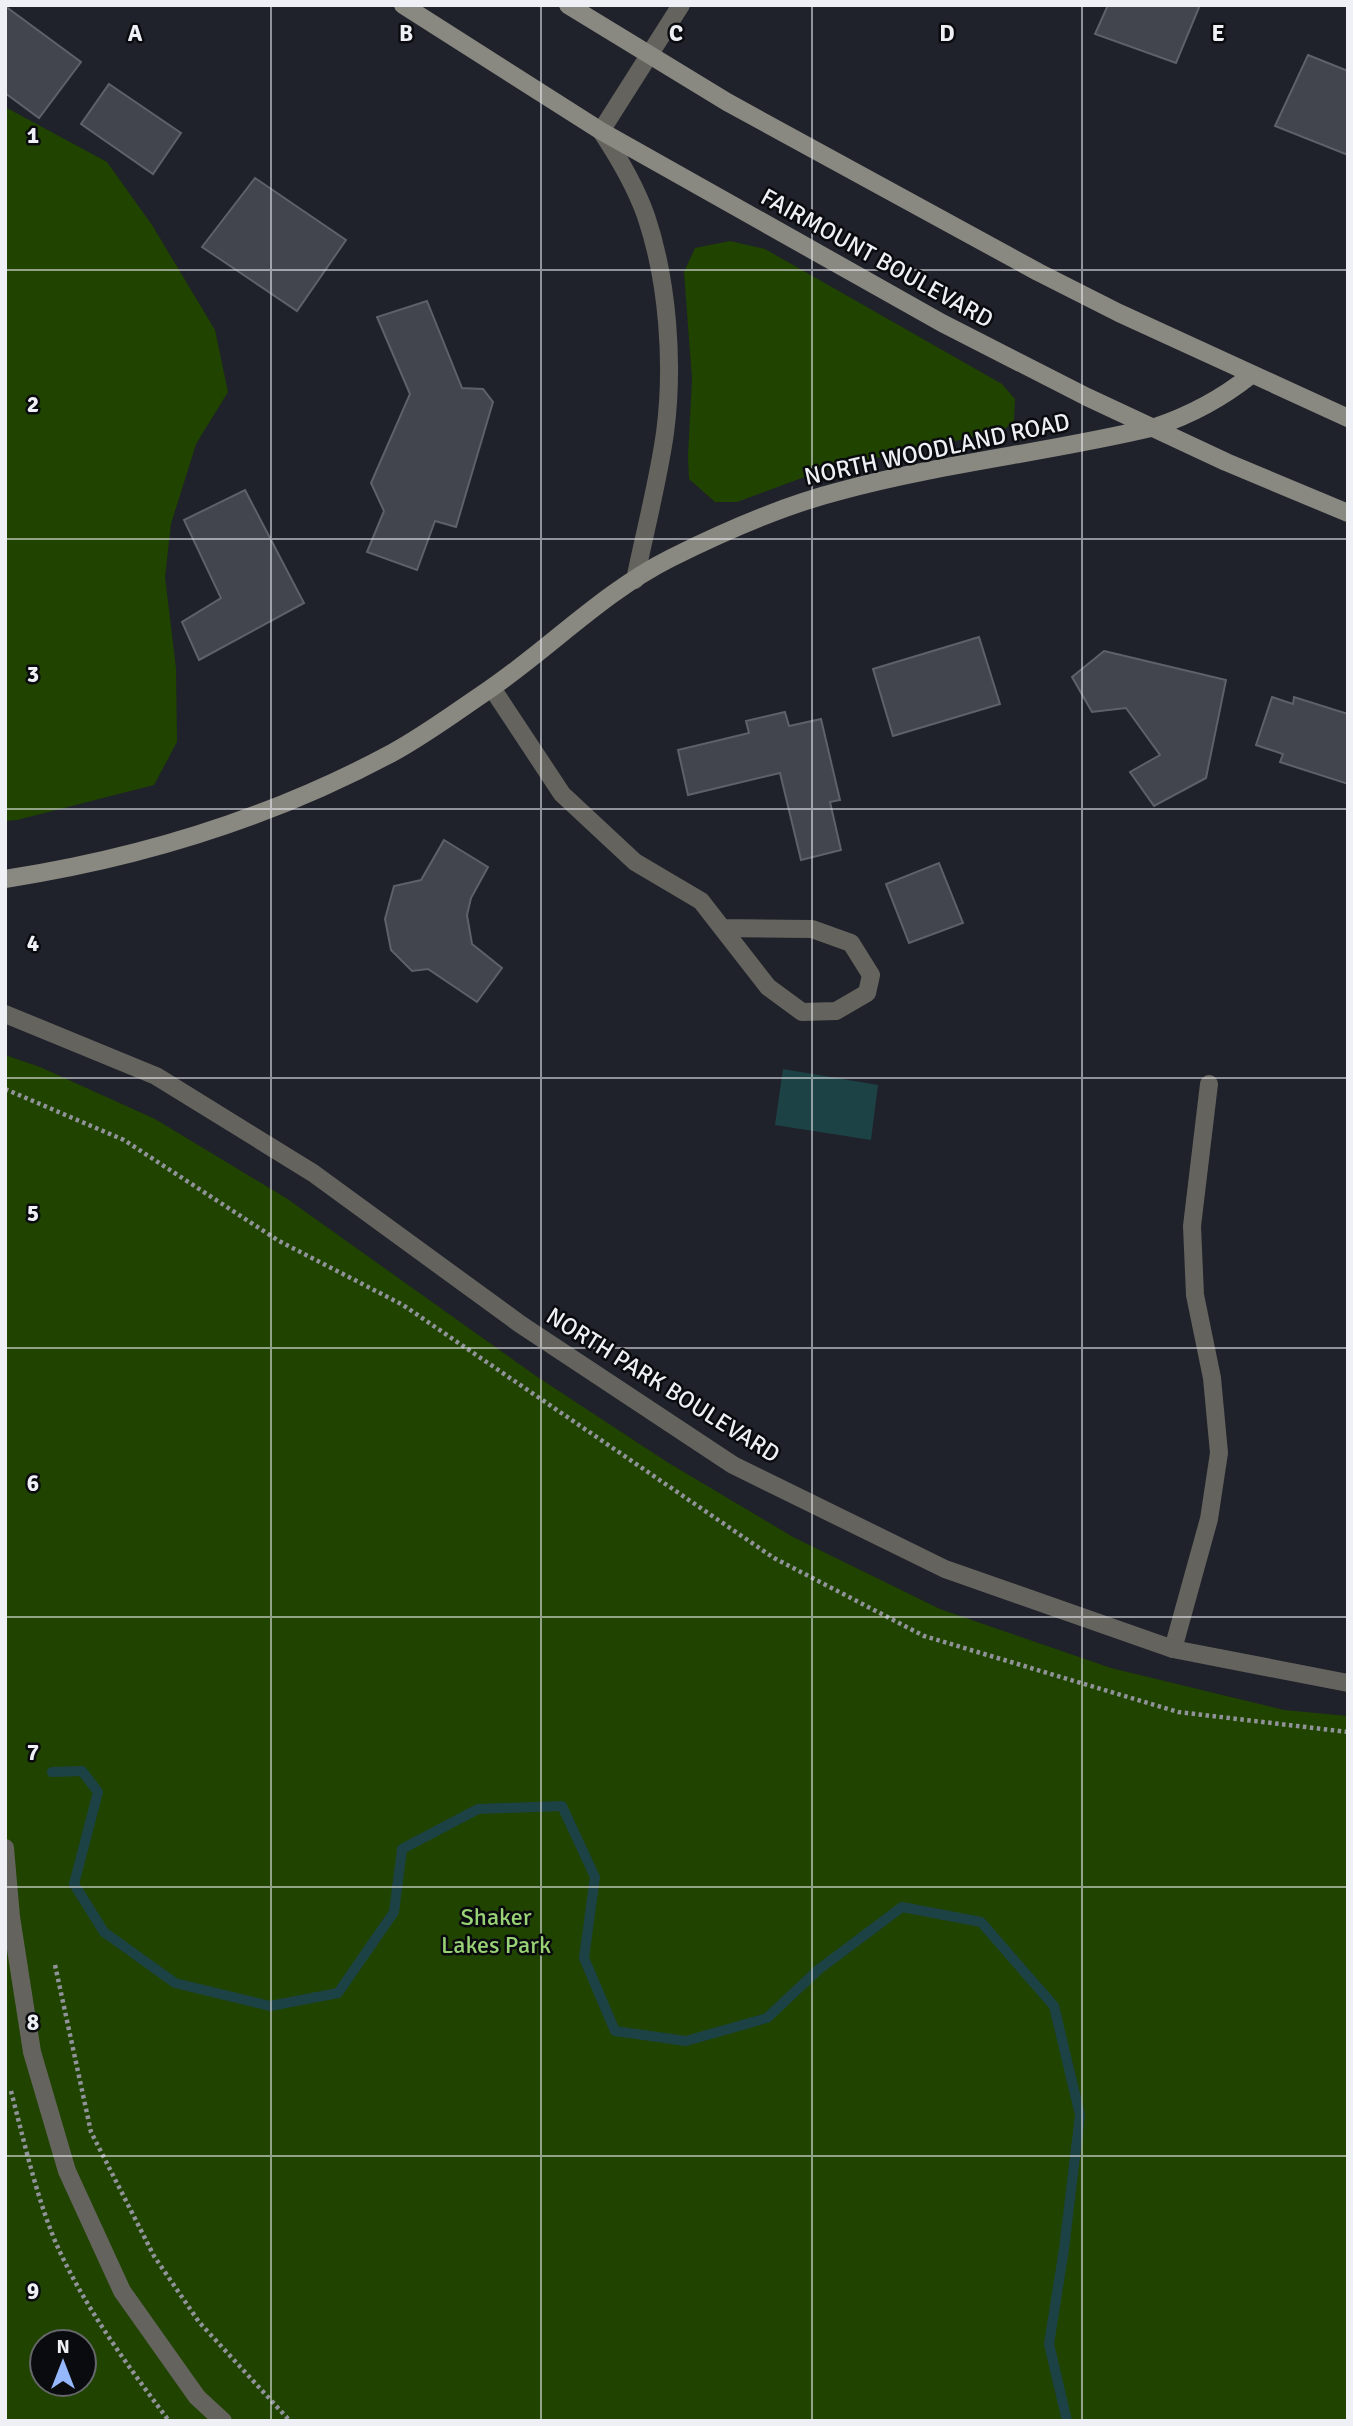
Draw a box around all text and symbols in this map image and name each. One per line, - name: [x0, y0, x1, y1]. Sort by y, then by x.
- text: A: [128, 19, 143, 48]
- text: B: [399, 19, 413, 48]
- text: C: [669, 19, 683, 48]
- text: D: [939, 19, 955, 48]
- text: E: [1211, 19, 1225, 48]
- text: 1: [27, 121, 39, 150]
- street label: FAIRMOUNT BOULEVARD: [756, 182, 998, 334]
- text: 2: [27, 390, 39, 419]
- street label: NORTH WOODLAND ROAD: [801, 406, 1073, 492]
- text: 3: [27, 660, 39, 689]
- text: 4: [27, 929, 39, 958]
- text: 5: [27, 1199, 39, 1228]
- street label: NORTH PARK BOULEVARD: [541, 1301, 785, 1469]
- text: 6: [27, 1469, 39, 1498]
- text: 7: [27, 1738, 39, 1767]
- park label: Shaker Lakes Park: [441, 1902, 551, 1960]
- text: 8: [27, 2008, 39, 2037]
- text: 9: [27, 2277, 39, 2306]
- north arrow: [28, 2328, 98, 2398]
- text: N: [56, 2335, 70, 2359]

